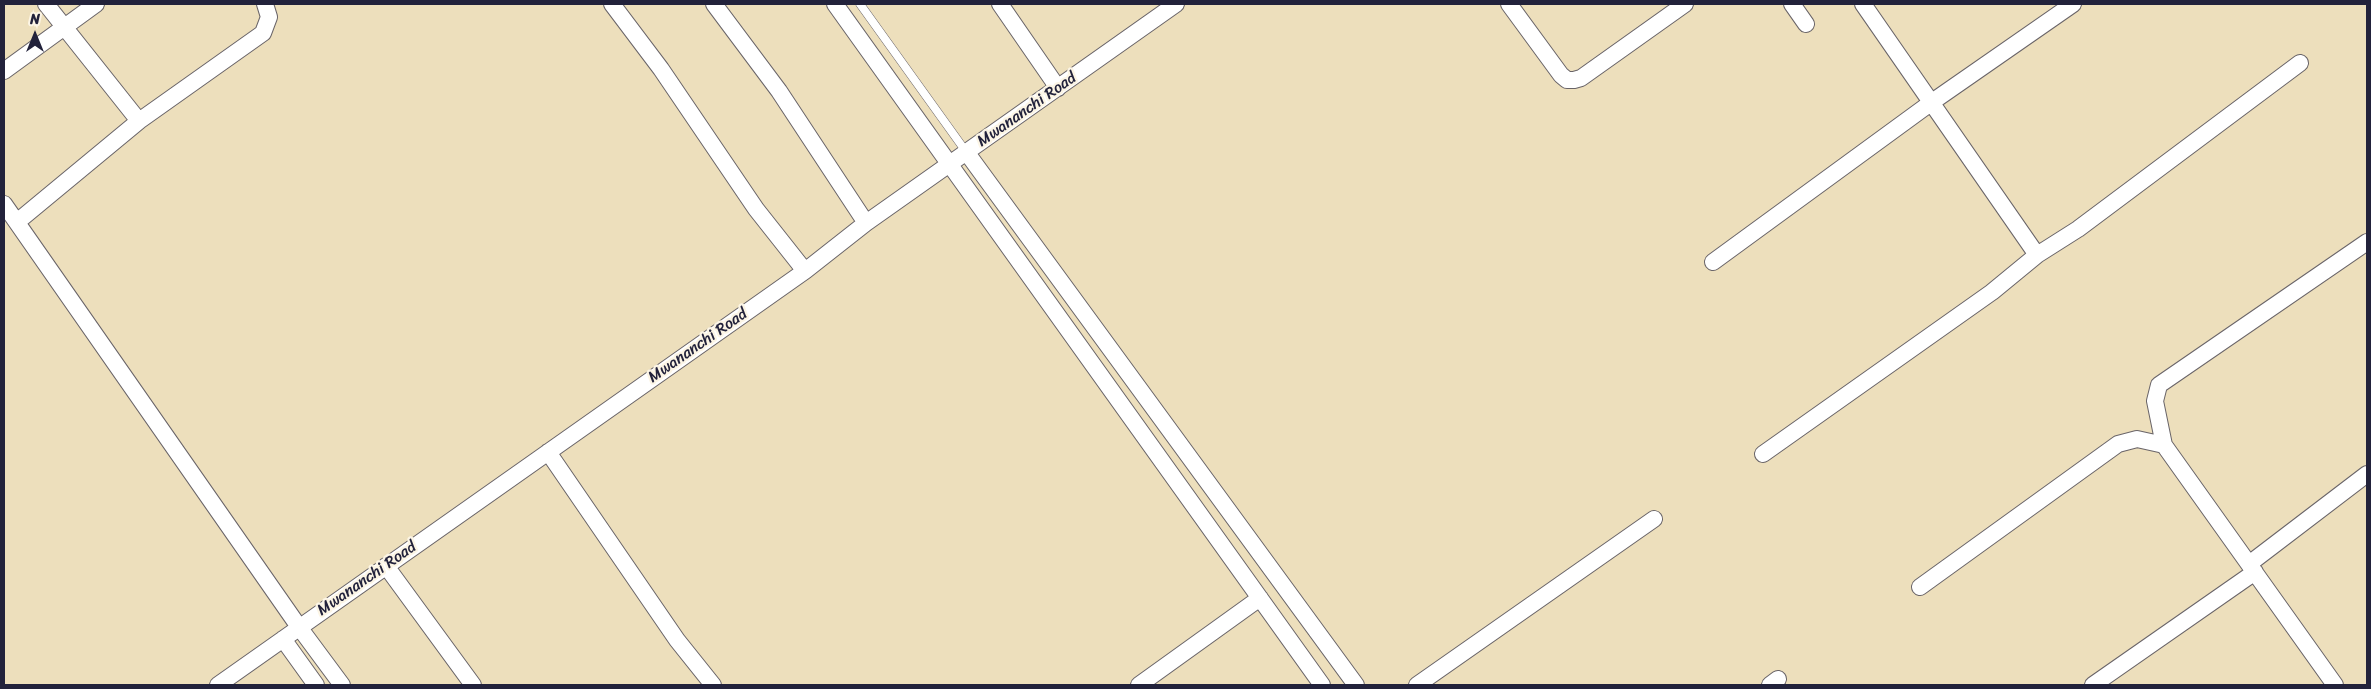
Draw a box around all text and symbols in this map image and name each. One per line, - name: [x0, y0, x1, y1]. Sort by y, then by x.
- text: N: [30, 7, 40, 32]
- north arrow: [10, 10, 60, 60]
- street label: Mwananchi Road: [974, 69, 1080, 151]
- street label: Mwananchi Road: [645, 305, 751, 387]
- street label: Mwananchi Road: [314, 538, 420, 620]

